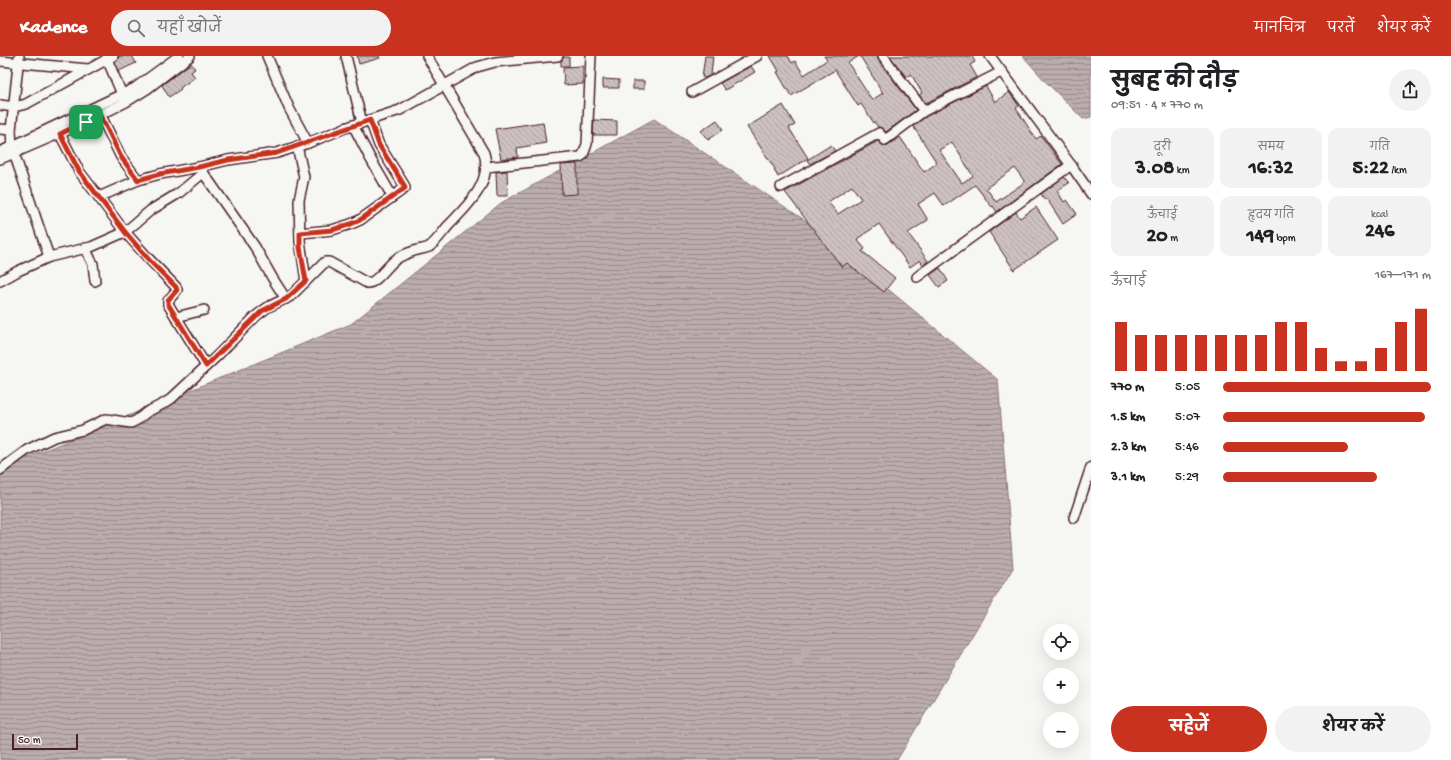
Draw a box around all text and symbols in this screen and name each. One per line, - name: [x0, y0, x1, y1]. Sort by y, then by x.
- search box: [111, 10, 391, 46]
- text: Kadence: [20, 17, 87, 40]
- icon: search: [125, 17, 147, 39]
- text: यहाँ खोजें: [157, 20, 221, 38]
- text: मानचित्र: [1254, 21, 1305, 38]
- text: परतें: [1327, 21, 1355, 38]
- text: शेयर करें: [1377, 21, 1431, 38]
- button: share: [1389, 69, 1431, 111]
- text: सुबह की दौड़: [1111, 70, 1238, 96]
- text: 09:51 · 4 × 770 m: [1111, 98, 1203, 113]
- pin: [69, 105, 103, 139]
- icon: arrive: [75, 111, 97, 133]
- text: दूरी: [1154, 142, 1171, 154]
- text: समय: [1258, 142, 1284, 154]
- text: गति: [1370, 142, 1390, 154]
- text: 3.08: [1135, 158, 1174, 181]
- text: 16:32: [1249, 158, 1293, 181]
- text: 5:22: [1352, 158, 1389, 181]
- text: km: [1174, 165, 1189, 177]
- text: /km: [1389, 165, 1407, 177]
- text: kcal: [1371, 209, 1388, 221]
- text: ऊँचाई: [1148, 210, 1177, 222]
- text: हृदय गति: [1248, 210, 1294, 222]
- text: 246: [1365, 221, 1394, 244]
- text: 20: [1147, 226, 1168, 249]
- text: 149: [1246, 226, 1274, 249]
- text: m: [1168, 233, 1178, 245]
- text: bpm: [1274, 233, 1296, 245]
- text: 167–171 m: [1375, 268, 1431, 283]
- text: ऊँचाई: [1111, 275, 1146, 290]
- text: 770 m: [1111, 380, 1144, 395]
- text: 5:05: [1175, 380, 1200, 395]
- text: 1.5 km: [1111, 410, 1145, 425]
- text: 5:07: [1175, 410, 1200, 425]
- text: 2.3 km: [1111, 440, 1146, 455]
- text: 5:46: [1175, 440, 1199, 455]
- text: 3.1 km: [1111, 470, 1145, 485]
- text: 5:29: [1175, 470, 1199, 485]
- map controls: [1043, 624, 1079, 748]
- button: locate: [1043, 624, 1079, 660]
- button: +: [1043, 668, 1079, 704]
- button: सहेजें: [1111, 706, 1267, 752]
- button: शेयर करें: [1275, 706, 1431, 752]
- button: −: [1043, 712, 1079, 748]
- scale bar: [12, 732, 78, 751]
- text: 50 m: [18, 735, 40, 747]

